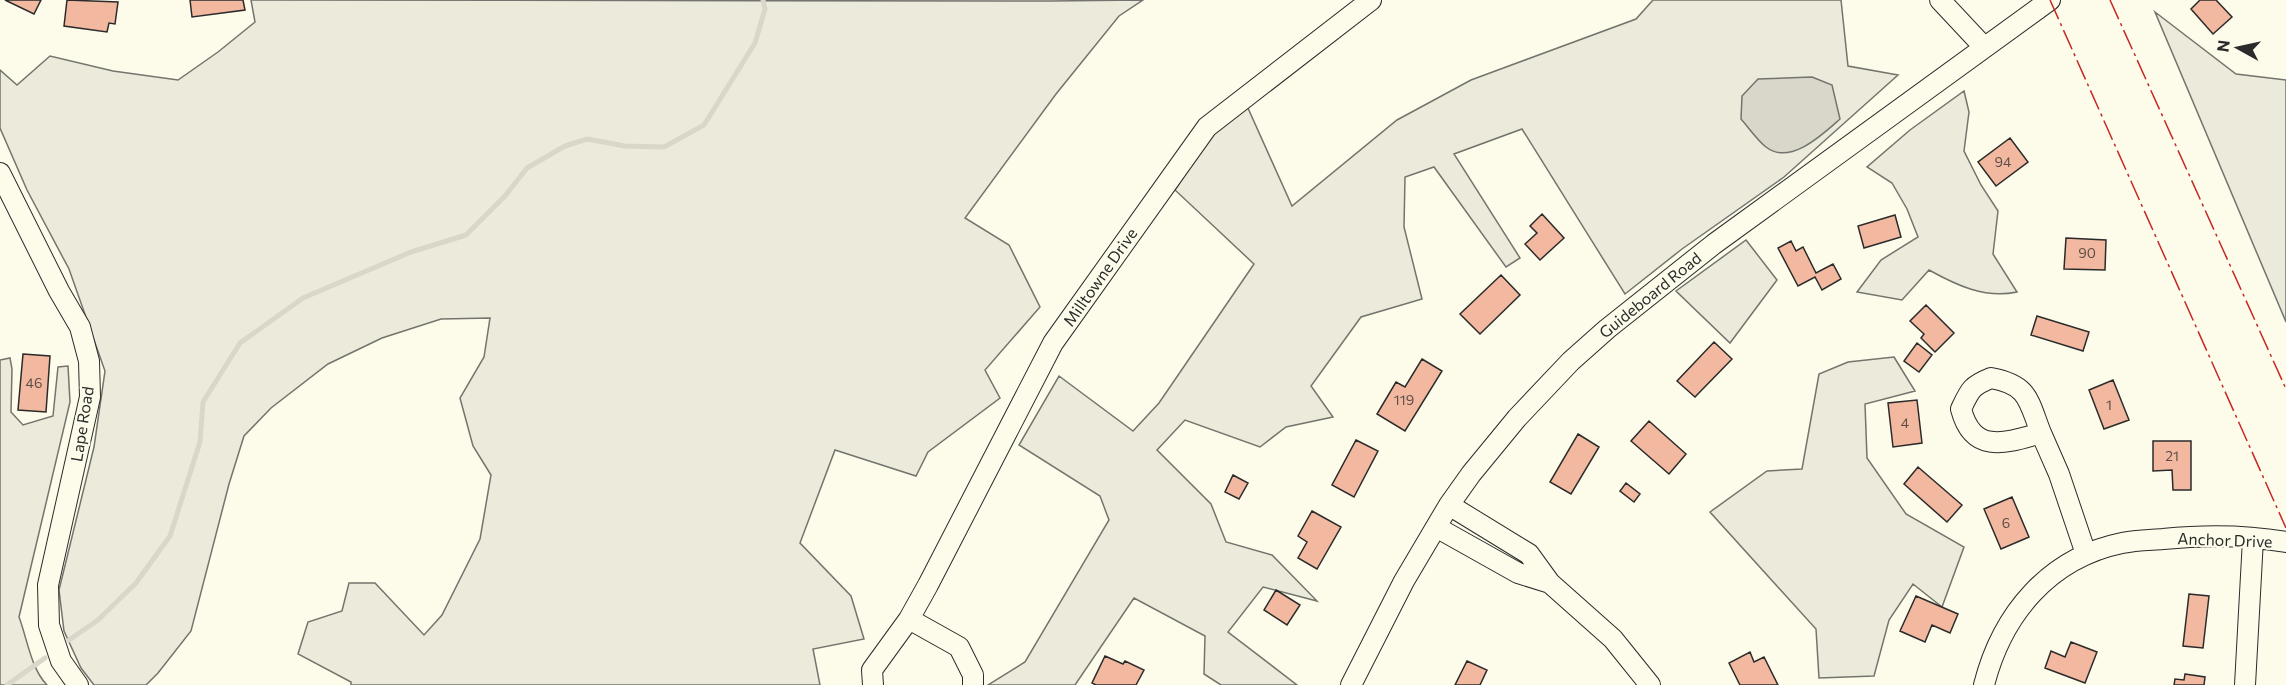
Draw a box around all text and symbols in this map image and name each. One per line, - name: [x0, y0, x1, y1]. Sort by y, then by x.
- north arrow: [2208, 18, 2268, 78]
- text: N: [2212, 39, 2233, 53]
- house number: 94: [1995, 153, 2012, 170]
- street label: Milltowne Drive: [1059, 224, 1140, 329]
- house number: 90: [2078, 244, 2096, 261]
- street label: Guideboard Road: [1595, 248, 1704, 342]
- house number: 46: [26, 374, 42, 391]
- street label: Lape Road: [66, 385, 97, 463]
- house number: 119: [1394, 391, 1414, 408]
- house number: 1: [2106, 396, 2112, 413]
- house number: 4: [1901, 414, 1910, 431]
- house number: 21: [2165, 447, 2179, 464]
- house number: 6: [2002, 514, 2010, 531]
- street label: Anchor Drive: [2177, 528, 2273, 551]

